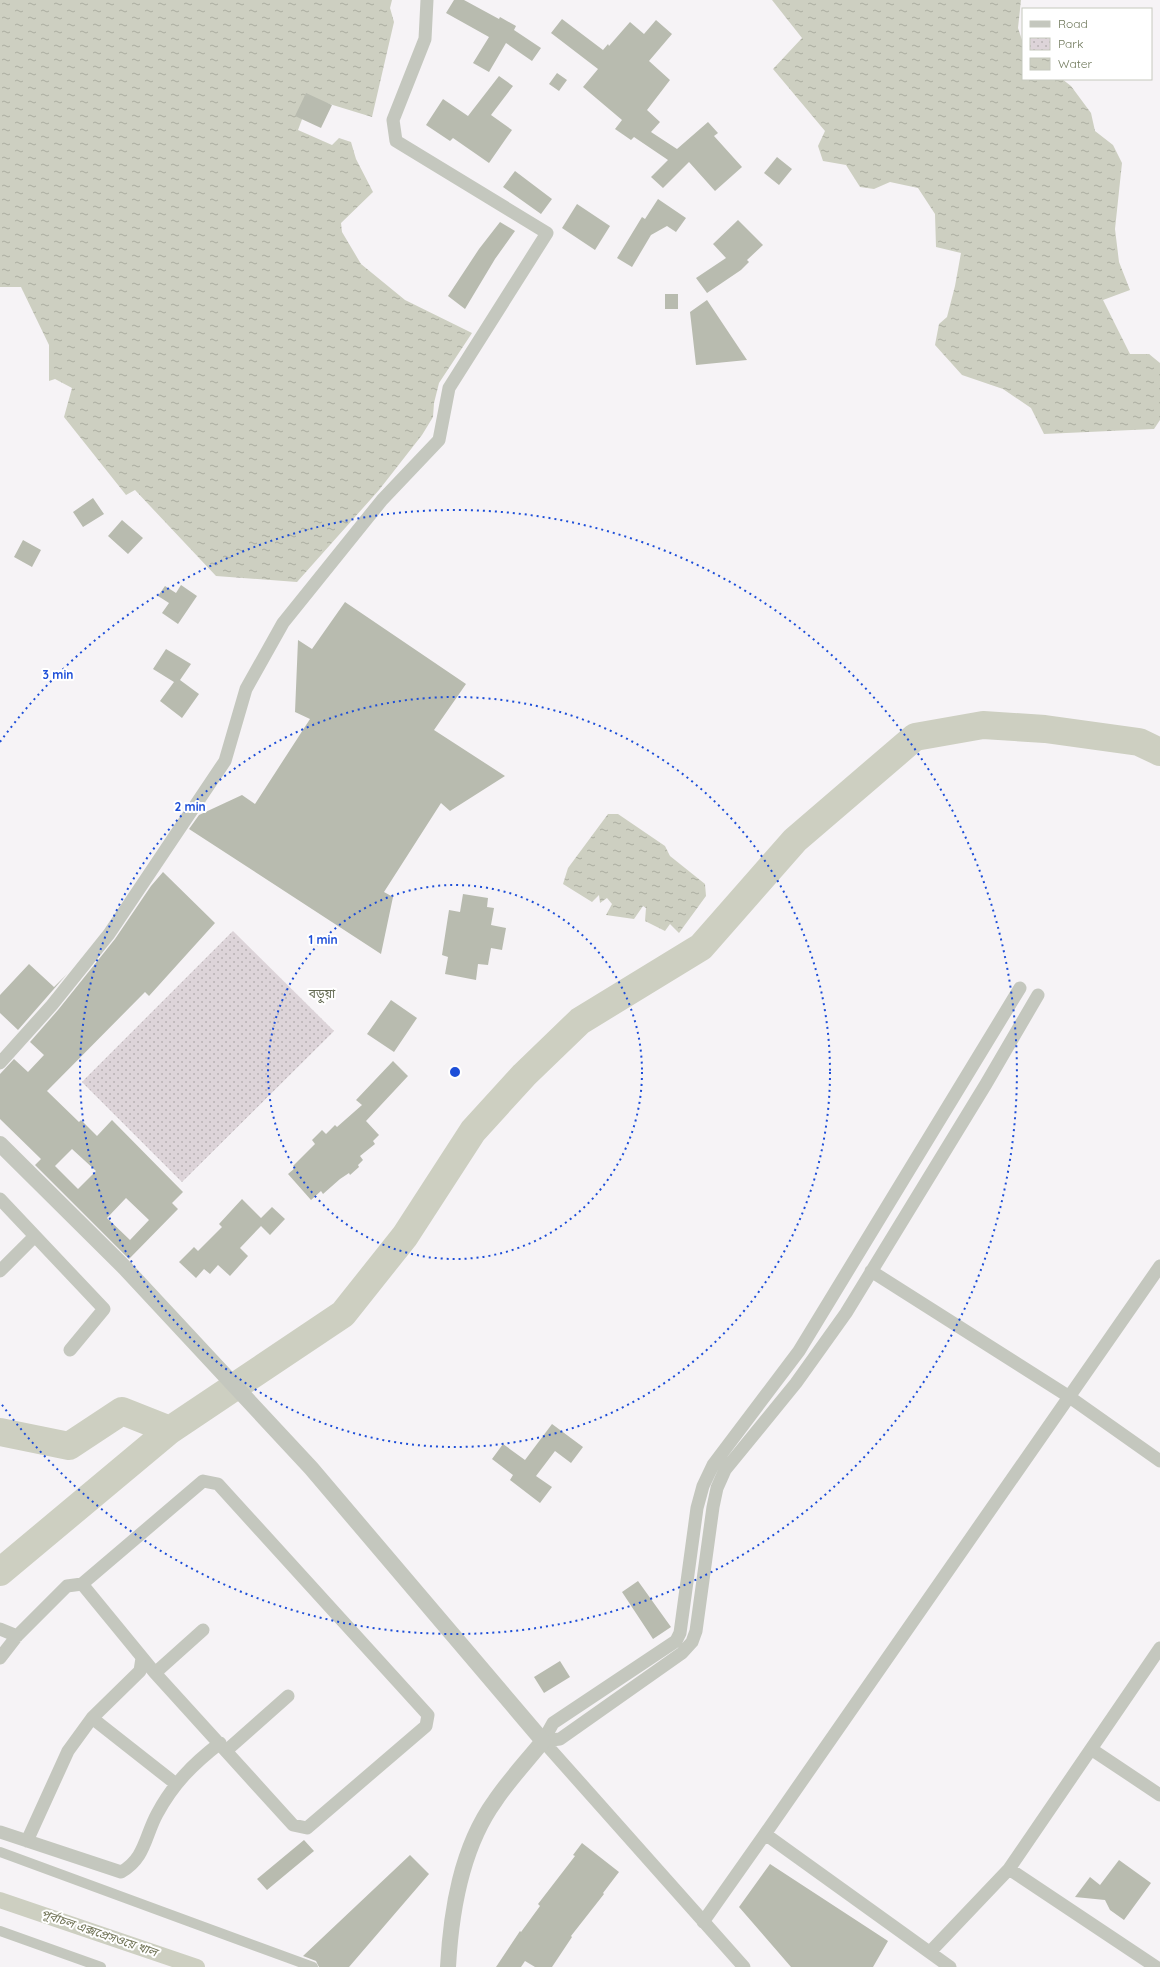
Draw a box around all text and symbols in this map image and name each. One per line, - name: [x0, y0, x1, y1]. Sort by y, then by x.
- legend: [1022, 8, 1152, 80]
- text: Road: [1058, 16, 1088, 31]
- text: Park: [1058, 36, 1083, 51]
- text: Water: [1058, 56, 1093, 71]
- text: 3 min: [43, 667, 73, 682]
- text: 2 min: [174, 799, 206, 814]
- text: 1 min: [308, 932, 338, 947]
- district label: বড়ুয়া: [308, 986, 336, 1004]
- centre of rings: [448, 1065, 462, 1079]
- water label: পূর্বাচল এক্সপ্রেসওয়ে খাল: [39, 1906, 161, 1960]

